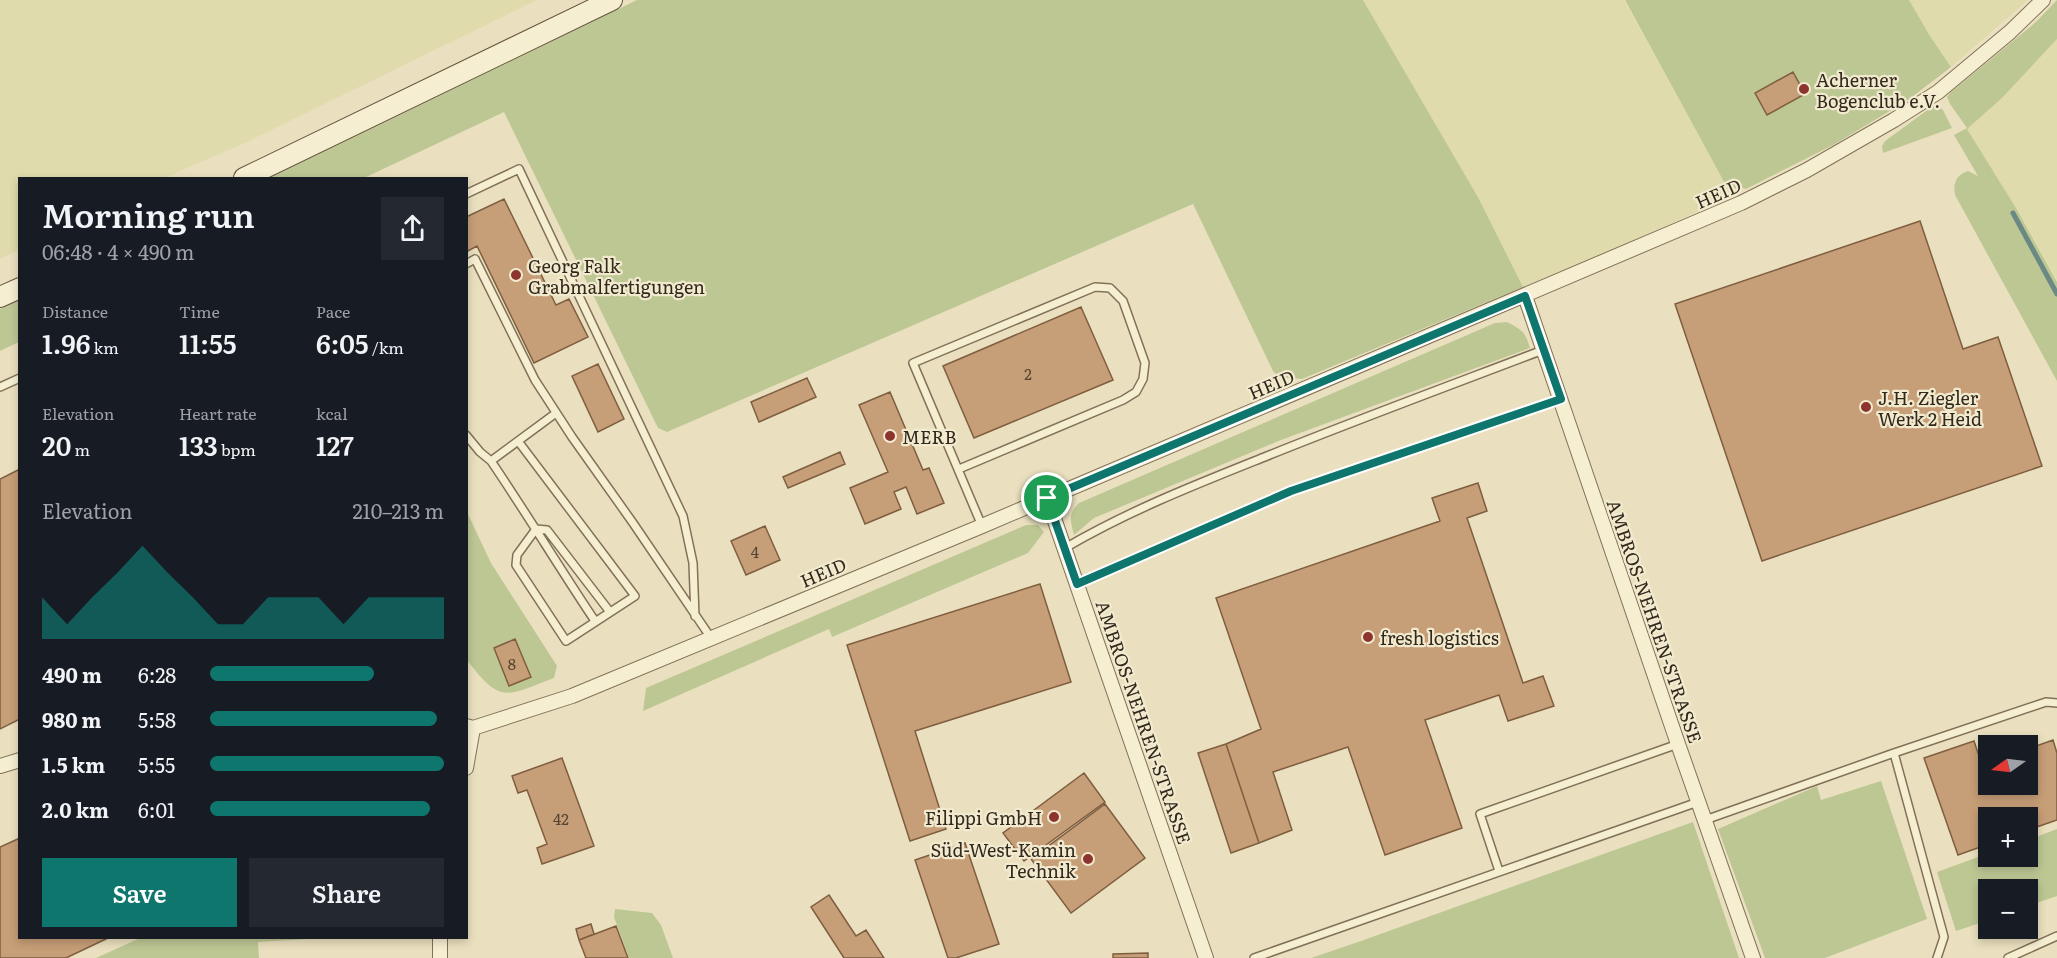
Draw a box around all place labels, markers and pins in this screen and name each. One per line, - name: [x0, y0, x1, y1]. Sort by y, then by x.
- place label: Acherner Bogenclub e.V.: [1816, 66, 1940, 114]
- marker: Acherner Bogenclub e.V.: [1797, 82, 1811, 96]
- place label: Georg Falk Grabmalfertigungen: [528, 252, 705, 300]
- marker: Georg Falk Grabmalfertigungen: [509, 268, 523, 282]
- place label: J.H. Ziegler Werk 2 Heid: [1878, 384, 1982, 432]
- marker: J.H. Ziegler Werk 2 Heid: [1859, 400, 1873, 414]
- place label: MERB: [902, 423, 957, 450]
- marker: MERB: [883, 429, 897, 443]
- pin: [1021, 472, 1072, 523]
- place label: fresh logistics: [1380, 624, 1499, 651]
- marker: fresh logistics: [1361, 630, 1375, 644]
- place label: Filippi GmbH: [925, 804, 1042, 831]
- marker: Filippi GmbH: [1047, 810, 1061, 824]
- place label: Süd-West-Kamin Technik: [930, 836, 1077, 884]
- marker: Süd-West-Kamin Technik: [1081, 852, 1095, 866]

